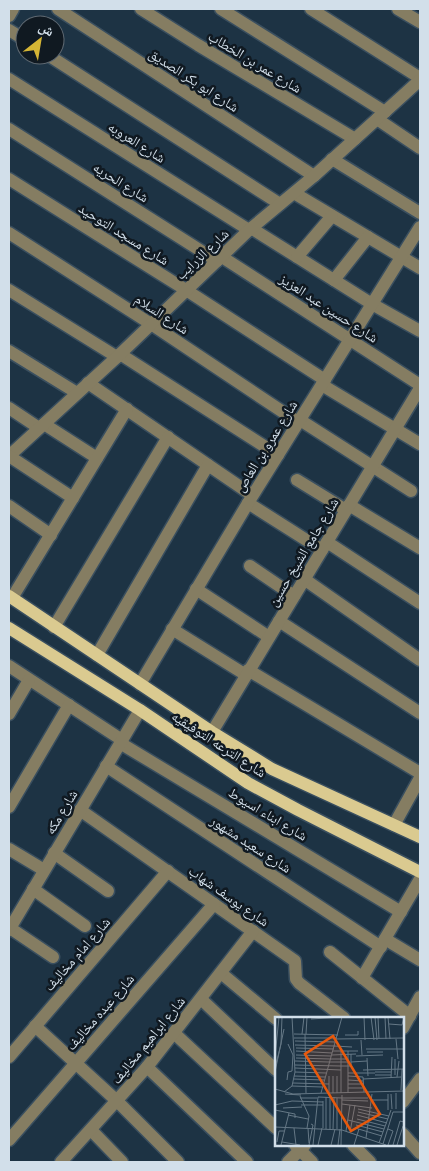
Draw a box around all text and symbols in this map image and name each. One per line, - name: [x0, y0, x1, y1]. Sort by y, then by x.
- north arrow: [15, 15, 65, 65]
- text: ش: [36, 17, 58, 40]
- street label: شارع عمر بن الخطاب: [204, 27, 305, 98]
- street label: شارع ابو بكر الصديق: [145, 44, 242, 117]
- street label: شارع العروبه: [104, 117, 169, 168]
- street label: شارع الحريه: [89, 158, 152, 207]
- street label: شارع مسجد التوحيد: [75, 199, 173, 270]
- street label: شارع الزرايب: [171, 225, 233, 284]
- street label: شارع حسين عبد العزيز: [275, 269, 382, 347]
- street label: شارع السلام: [131, 290, 192, 339]
- street label: شارع عمرو بن العاص: [231, 397, 302, 496]
- street label: شارع جامع الشيخ حسين: [264, 494, 343, 610]
- street label: شارع الترعه التوفيقيه: [168, 707, 270, 782]
- street label: شارع ابناء اسيوط: [225, 783, 311, 846]
- street label: شارع مكه: [41, 786, 82, 838]
- street label: شارع سعيد مشهور: [206, 811, 295, 878]
- street label: شارع يوسف شهاب: [185, 862, 273, 931]
- street label: شارع امام مخاليف: [40, 913, 115, 995]
- street label: شارع عبده مخاليف: [62, 970, 139, 1055]
- street label: شارع ابراهيم مخاليف: [107, 993, 190, 1088]
- inset map: [275, 1017, 404, 1146]

